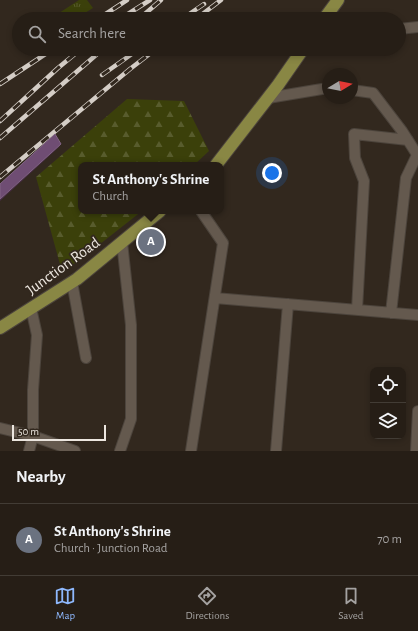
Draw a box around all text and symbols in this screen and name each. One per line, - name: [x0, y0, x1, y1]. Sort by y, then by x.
- search box: [12, 12, 406, 56]
- icon: search: [26, 23, 48, 45]
- text: Search here: [58, 26, 126, 41]
- north arrow: [322, 68, 358, 104]
- popup: [78, 162, 224, 214]
- your location: [262, 163, 282, 183]
- text: St Anthony's Shrine: [93, 172, 209, 187]
- text: Church: [93, 190, 129, 203]
- pin: A: [138, 227, 164, 257]
- street label: Junction Road: [23, 234, 103, 298]
- map controls: [370, 367, 406, 439]
- button: locate: [370, 367, 406, 403]
- button: layers: [370, 403, 406, 439]
- scale bar: [12, 423, 106, 442]
- text: 50 m: [18, 426, 39, 437]
- text: Nearby: [16, 468, 66, 485]
- text: St Anthony's Shrine: [54, 524, 171, 539]
- text: A: [25, 533, 33, 546]
- text: 70 m: [377, 533, 402, 546]
- text: Church · Junction Road: [54, 542, 168, 555]
- tab: Map: [54, 585, 76, 622]
- tab: Directions: [185, 585, 229, 622]
- tab: Saved: [338, 585, 363, 622]

